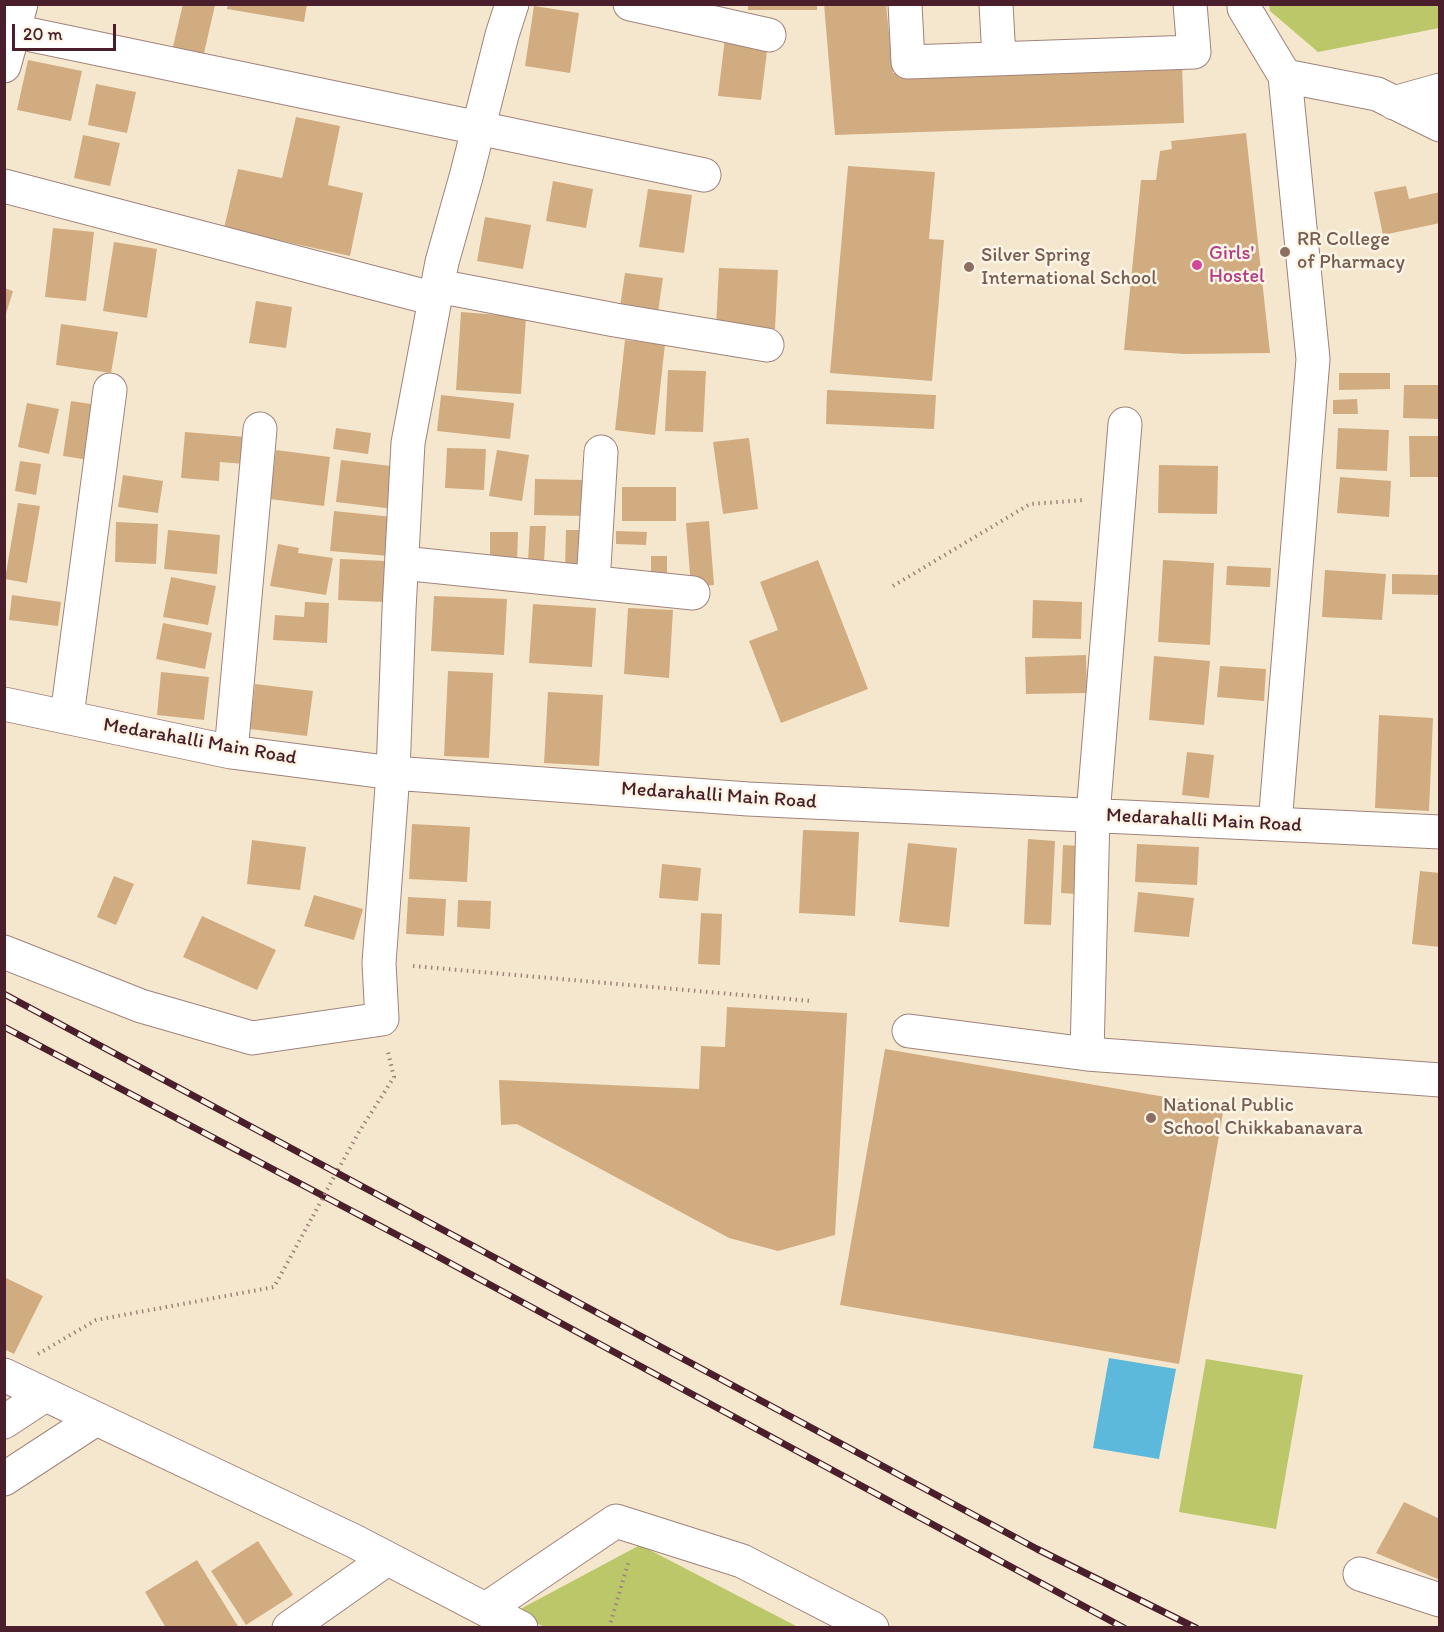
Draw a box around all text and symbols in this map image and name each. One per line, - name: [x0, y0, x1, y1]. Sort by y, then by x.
- scale bar: [15, 12, 118, 50]
- text: 20 m: [23, 23, 63, 45]
- place label: RR College of Pharmacy: [1297, 228, 1405, 275]
- place label: Girls' Hostel: [1209, 242, 1265, 289]
- place label: Silver Spring International School: [981, 244, 1157, 291]
- marker: RR College of Pharmacy: [1278, 245, 1292, 259]
- marker: Girls' Hostel: [1190, 258, 1204, 272]
- marker: Silver Spring International School: [962, 260, 976, 274]
- street label: Medarahalli Main Road: [101, 713, 299, 771]
- street label: Medarahalli Main Road: [620, 777, 818, 815]
- street label: Medarahalli Main Road: [1105, 804, 1303, 838]
- place label: National Public School Chikkabanavara: [1163, 1094, 1363, 1141]
- marker: National Public School Chikkabanavara: [1144, 1111, 1158, 1125]

